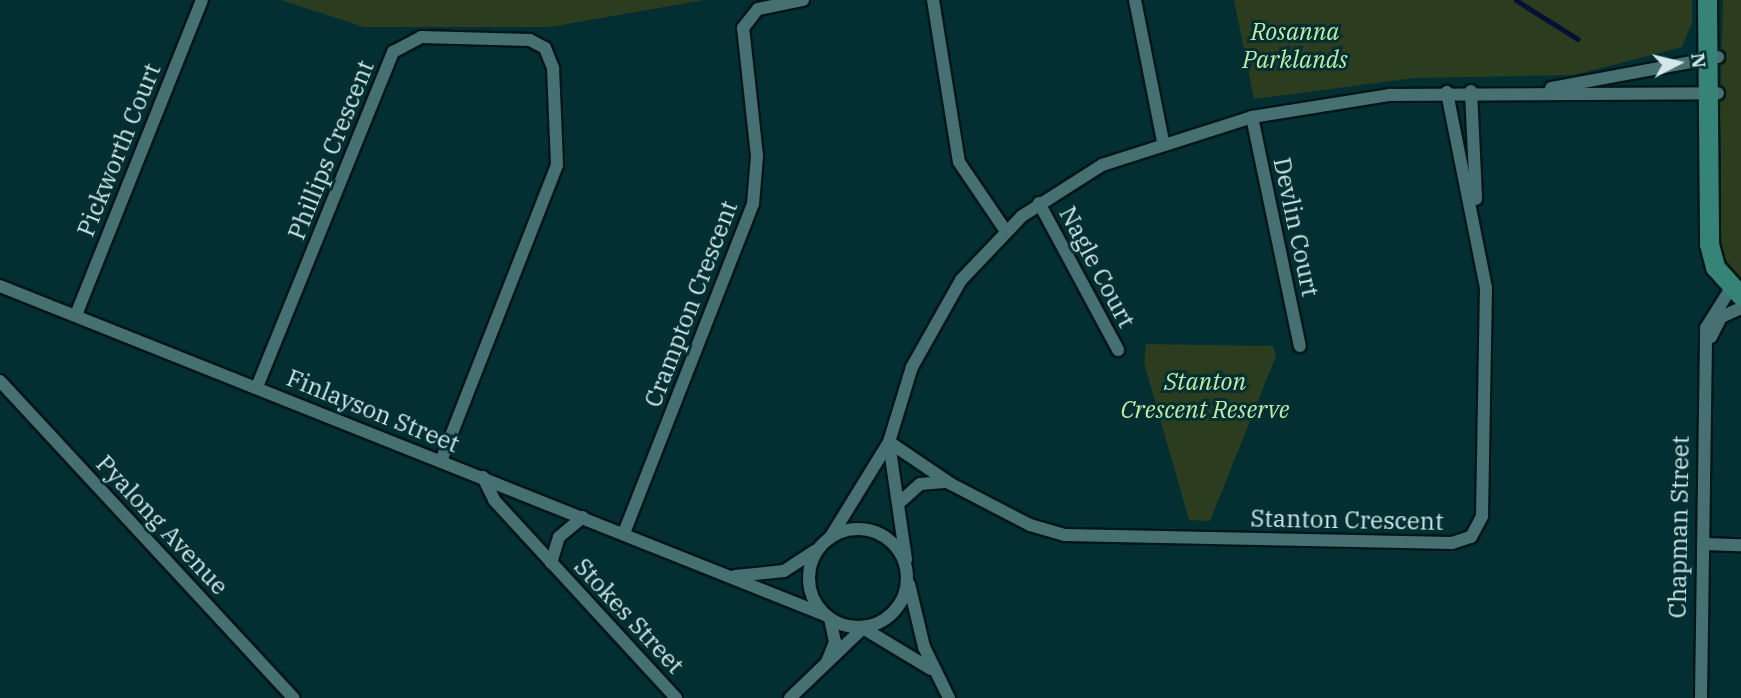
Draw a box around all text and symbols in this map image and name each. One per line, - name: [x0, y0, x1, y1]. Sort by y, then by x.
- park label: Rosanna Parklands: [1242, 18, 1348, 74]
- north arrow: [1643, 28, 1713, 98]
- text: N: [1686, 52, 1712, 69]
- street label: Phillips Crescent: [282, 56, 380, 244]
- street label: Pickworth Court: [71, 59, 167, 241]
- street label: Devlin Court: [1267, 155, 1325, 299]
- street label: Crampton Crescent: [638, 197, 744, 411]
- street label: Nagle Court: [1053, 201, 1141, 333]
- street label: Finlayson Street: [283, 363, 463, 459]
- park label: Stanton Crescent Reserve: [1120, 368, 1290, 424]
- street label: Chapman Street: [1663, 435, 1695, 619]
- street label: Pyalong Avenue: [90, 449, 234, 601]
- street label: Stanton Crescent: [1250, 504, 1444, 536]
- street label: Stokes Street: [568, 552, 690, 680]

